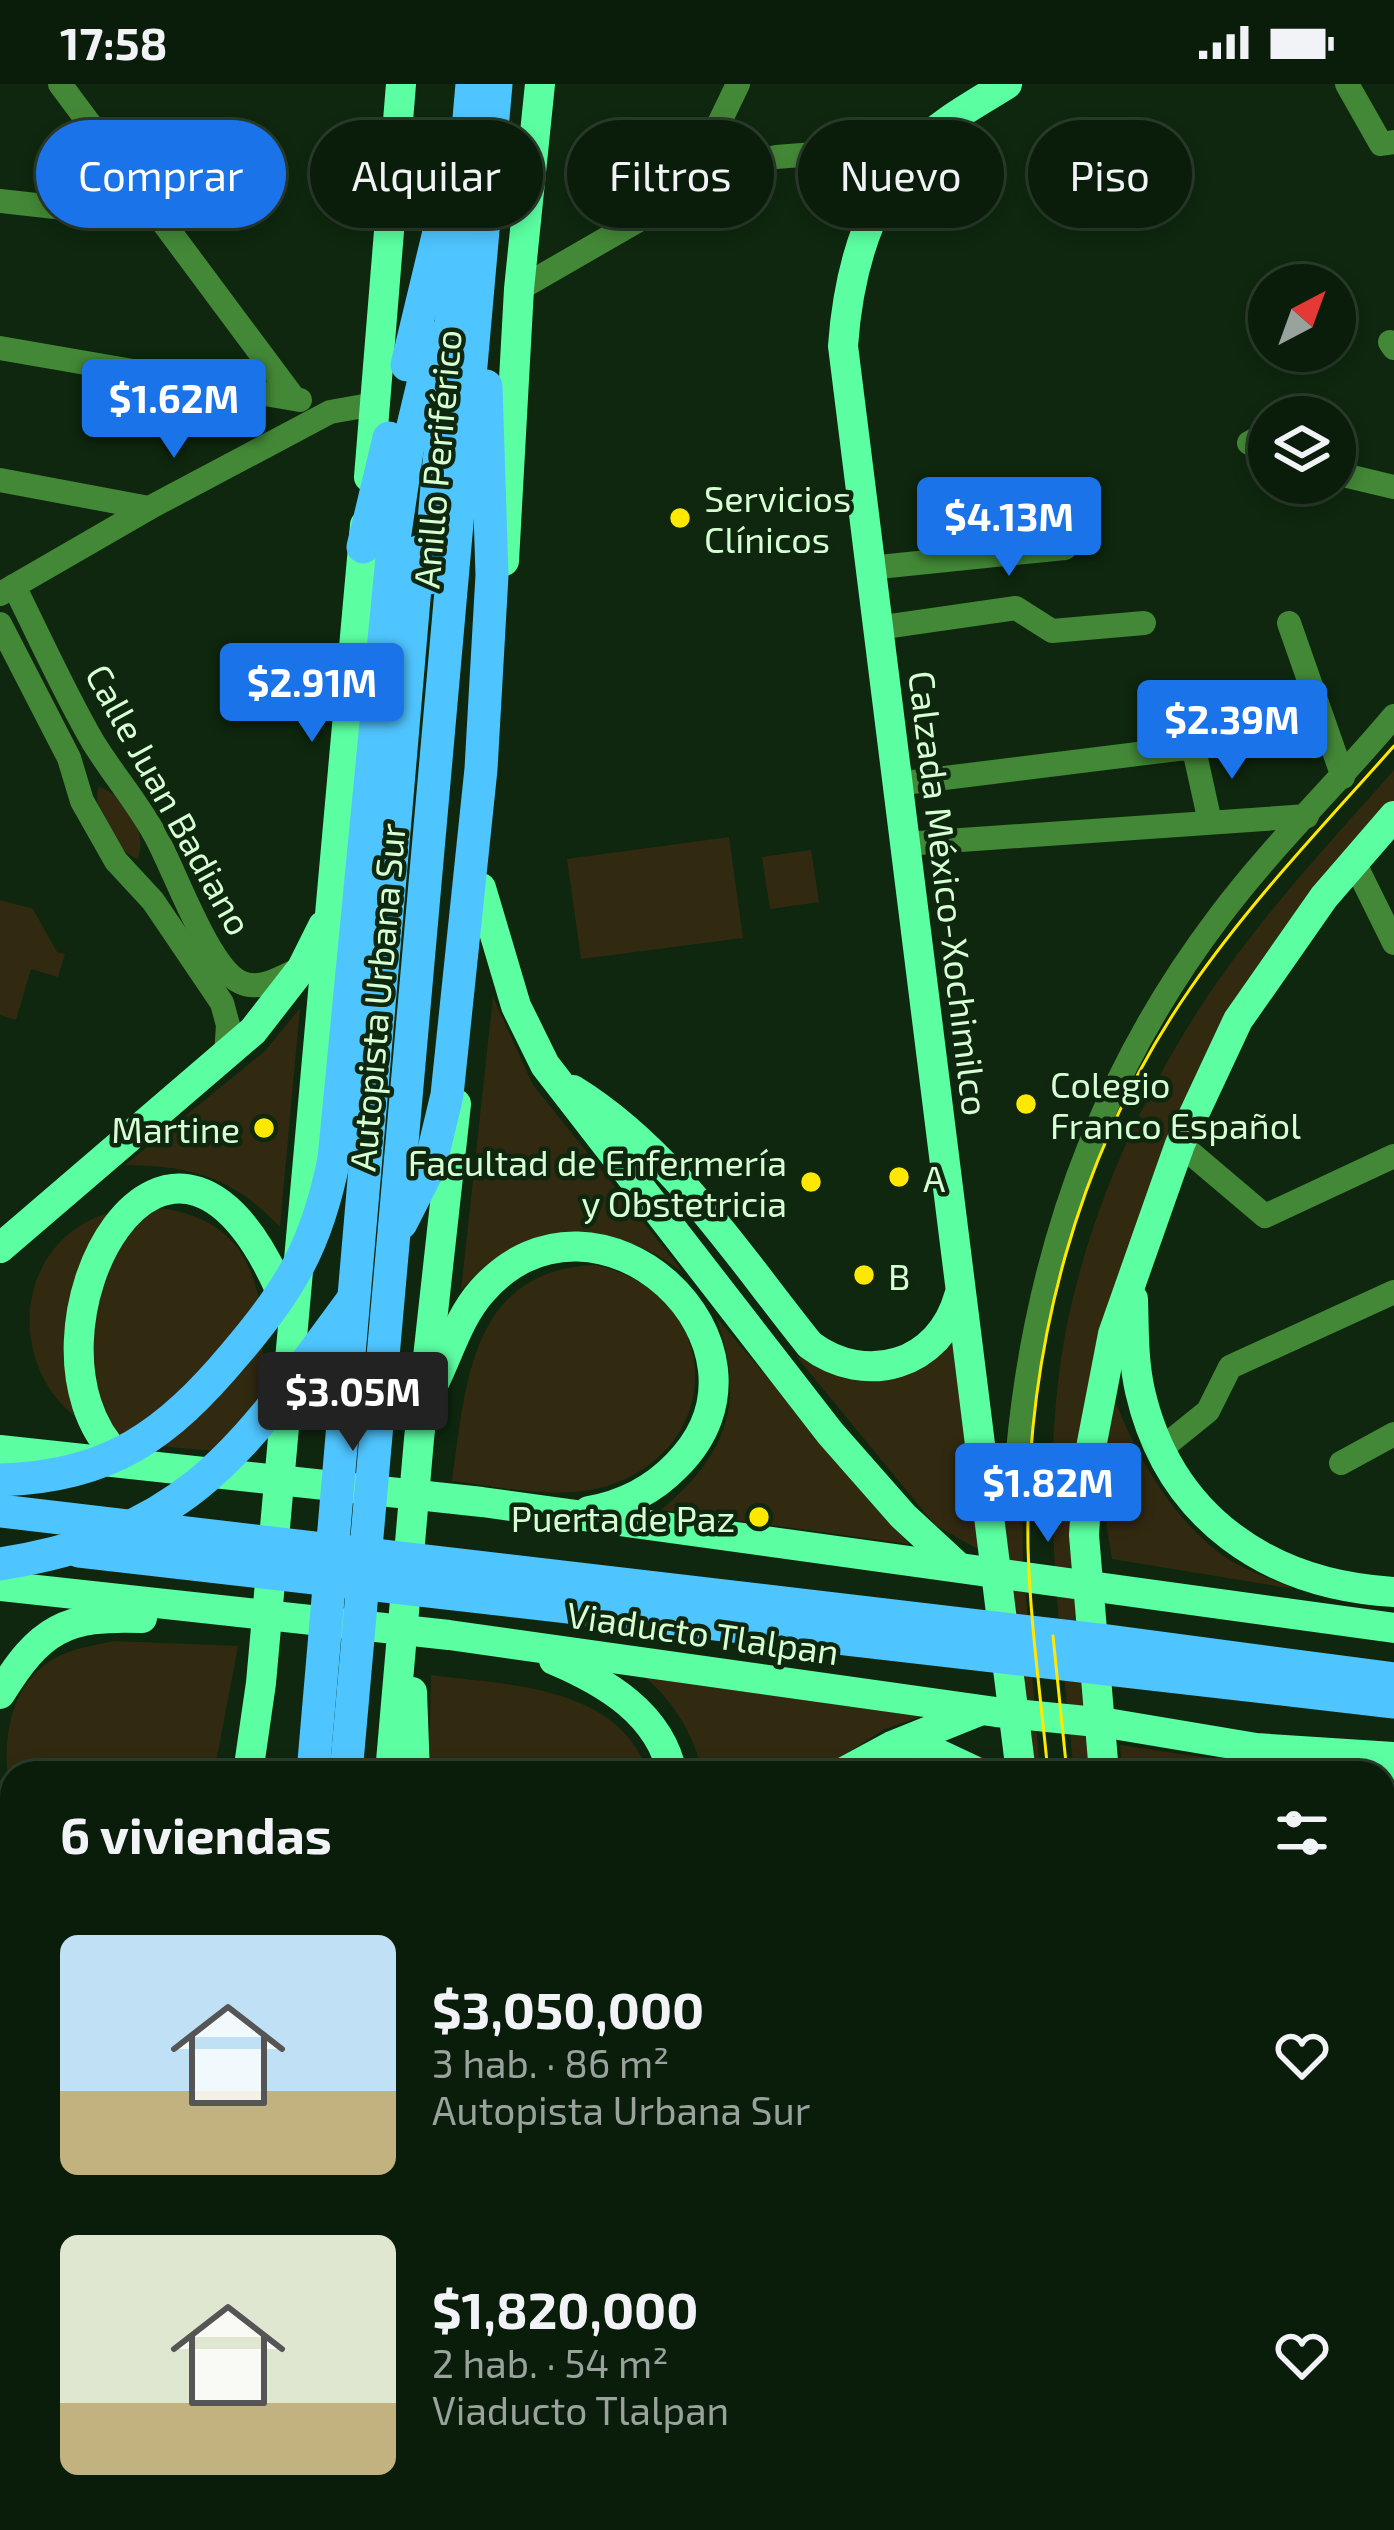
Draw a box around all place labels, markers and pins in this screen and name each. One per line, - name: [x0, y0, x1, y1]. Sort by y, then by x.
- pin: $1.62M: [76, 359, 272, 461]
- place label: Servicios Clínicos: [704, 476, 851, 560]
- pin: $4.13M: [911, 477, 1107, 579]
- marker: Servicios Clínicos: [667, 505, 693, 531]
- pin: $2.91M: [214, 643, 410, 745]
- pin: $2.39M: [1134, 680, 1330, 782]
- place label: Colegio Franco Español: [1050, 1062, 1301, 1146]
- marker: Colegio Franco Español: [1013, 1091, 1039, 1117]
- place label: Martine: [111, 1107, 240, 1150]
- marker: Martine: [251, 1115, 277, 1141]
- place label: Facultad de Enfermería y Obstetricia: [408, 1140, 787, 1224]
- place label: A: [923, 1156, 946, 1199]
- marker: A: [886, 1164, 912, 1190]
- marker: Facultad de Enfermería y Obstetricia: [798, 1169, 824, 1195]
- place label: B: [888, 1254, 910, 1297]
- marker: B: [851, 1262, 877, 1288]
- pin: $3.05M: [255, 1352, 451, 1454]
- pin: $1.82M: [950, 1443, 1146, 1545]
- place label: Puerta de Paz: [511, 1496, 735, 1539]
- marker: Puerta de Paz: [746, 1504, 772, 1530]

